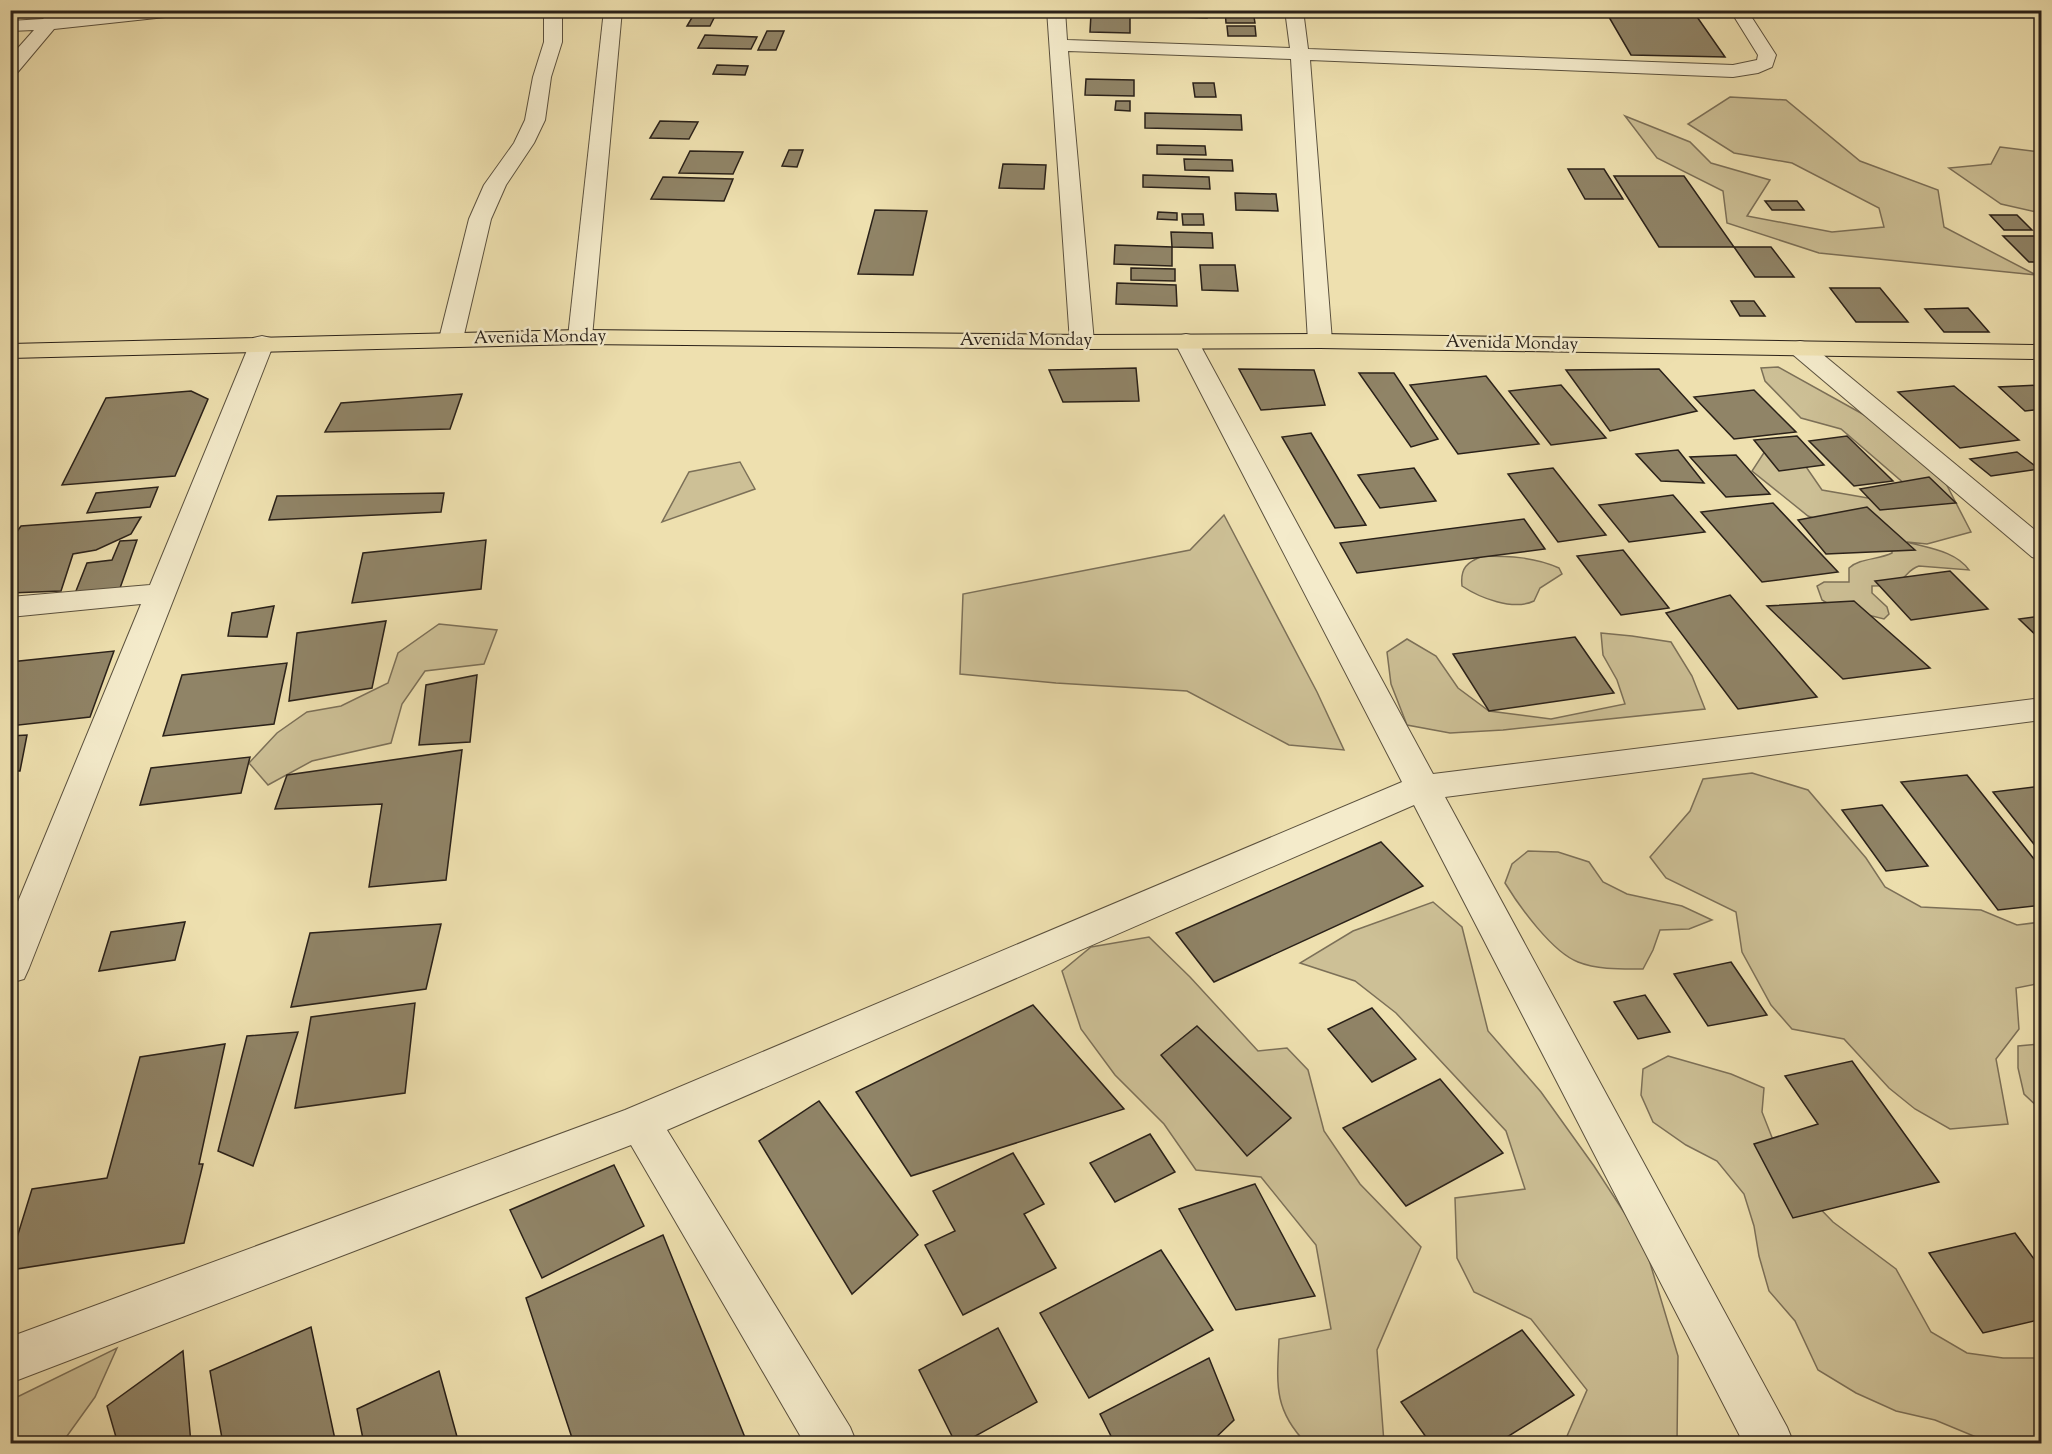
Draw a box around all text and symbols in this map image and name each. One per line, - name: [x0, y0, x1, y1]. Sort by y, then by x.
- street label: Avenida Monday: [473, 324, 607, 352]
- street label: Avenida Monday: [960, 328, 1092, 354]
- street label: Avenida Monday: [1445, 330, 1579, 358]

